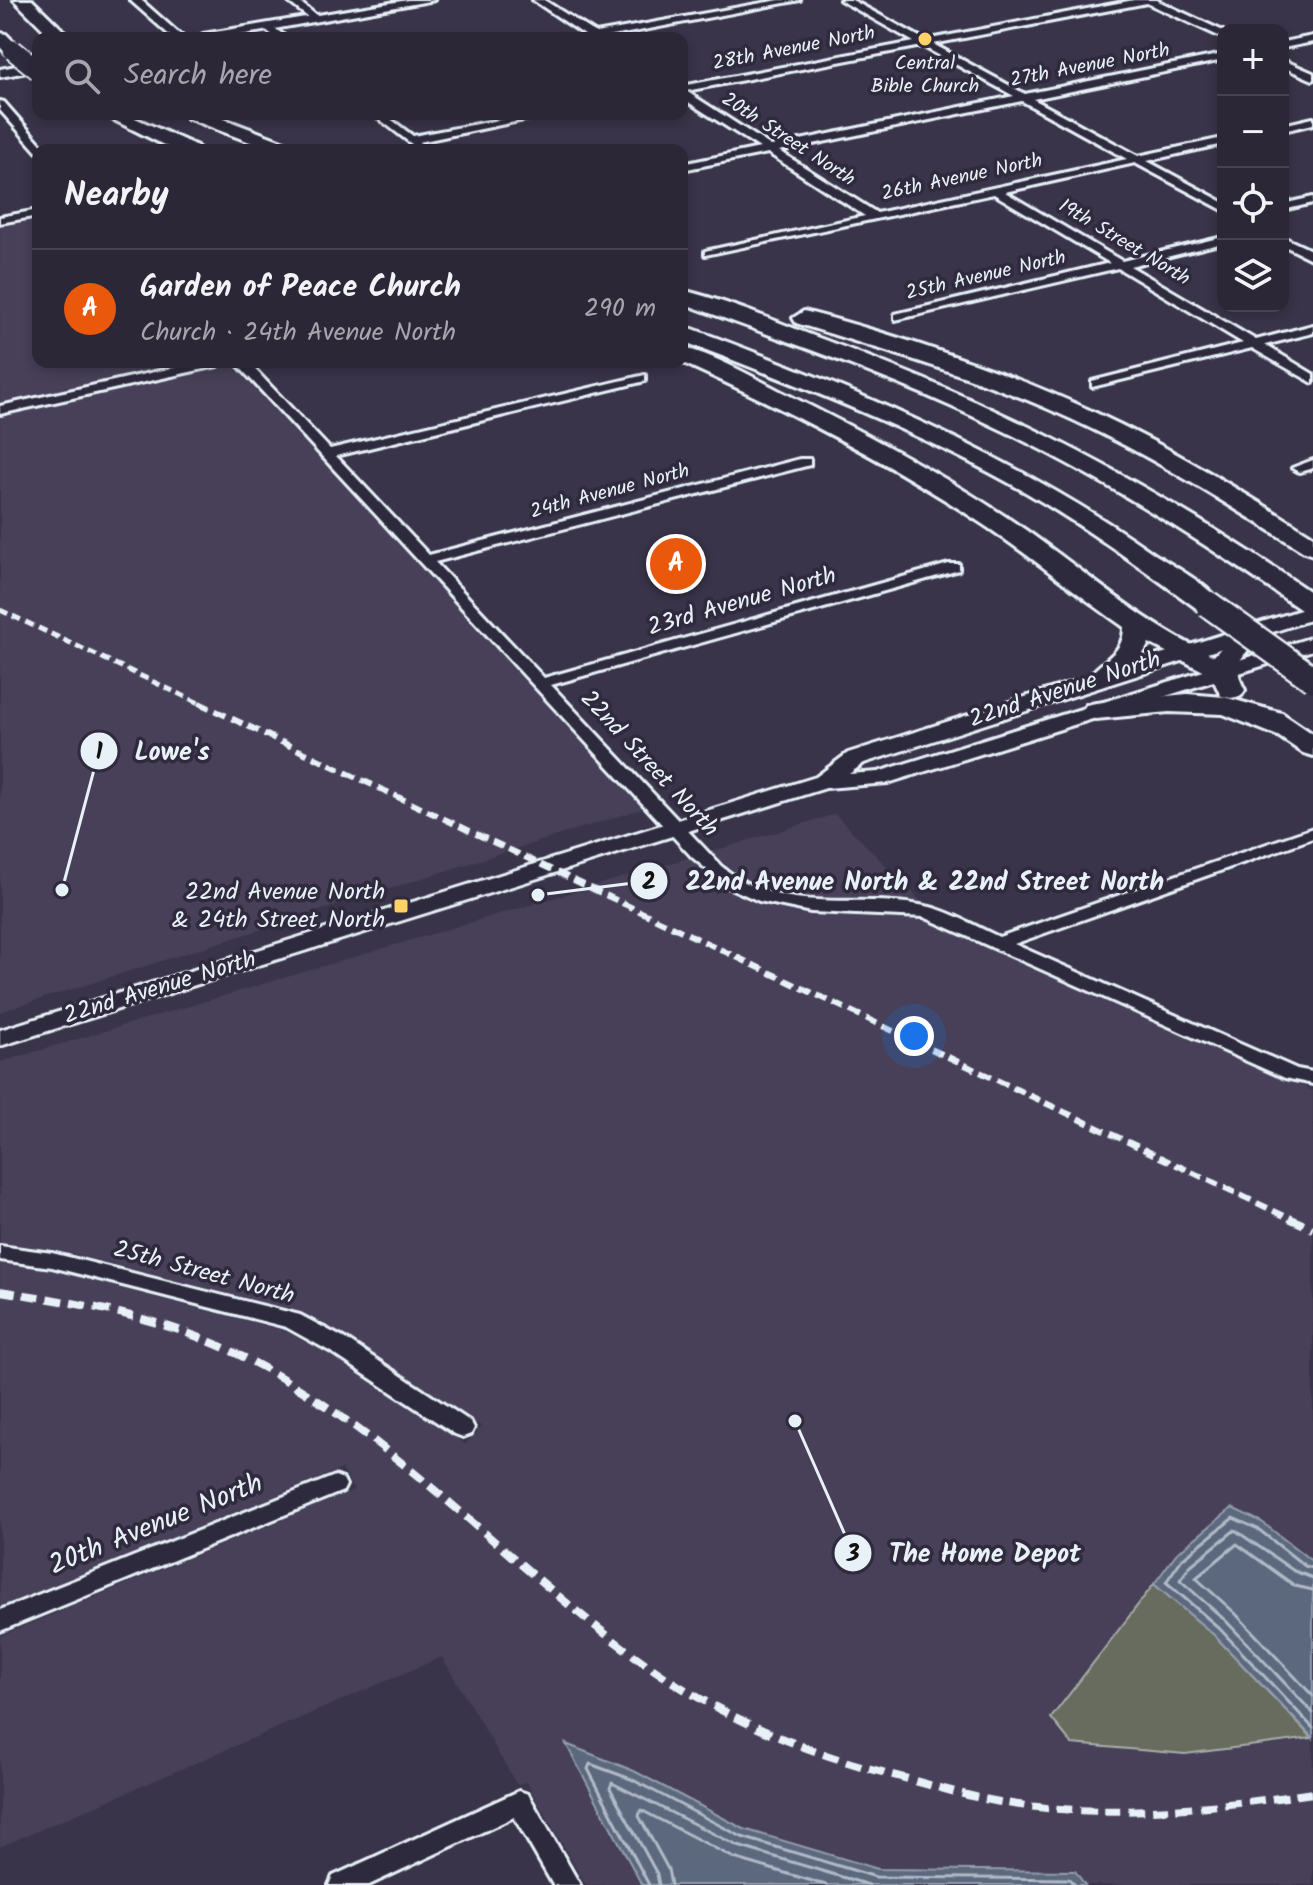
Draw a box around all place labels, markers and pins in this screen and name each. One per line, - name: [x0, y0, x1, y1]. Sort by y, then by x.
- marker: Central Bible Church: [916, 30, 934, 48]
- place label: Central Bible Church: [871, 48, 979, 103]
- pin: A: [650, 534, 702, 594]
- callout: Lowe's: [79, 726, 226, 776]
- callout: 22nd Avenue North & 22nd Street North: [629, 856, 1180, 906]
- place label: 22nd Avenue North & 24th Street North: [172, 873, 385, 940]
- marker: 22nd Avenue North & 24th Street North: [392, 897, 410, 915]
- callout: The Home Depot: [833, 1528, 1097, 1578]

